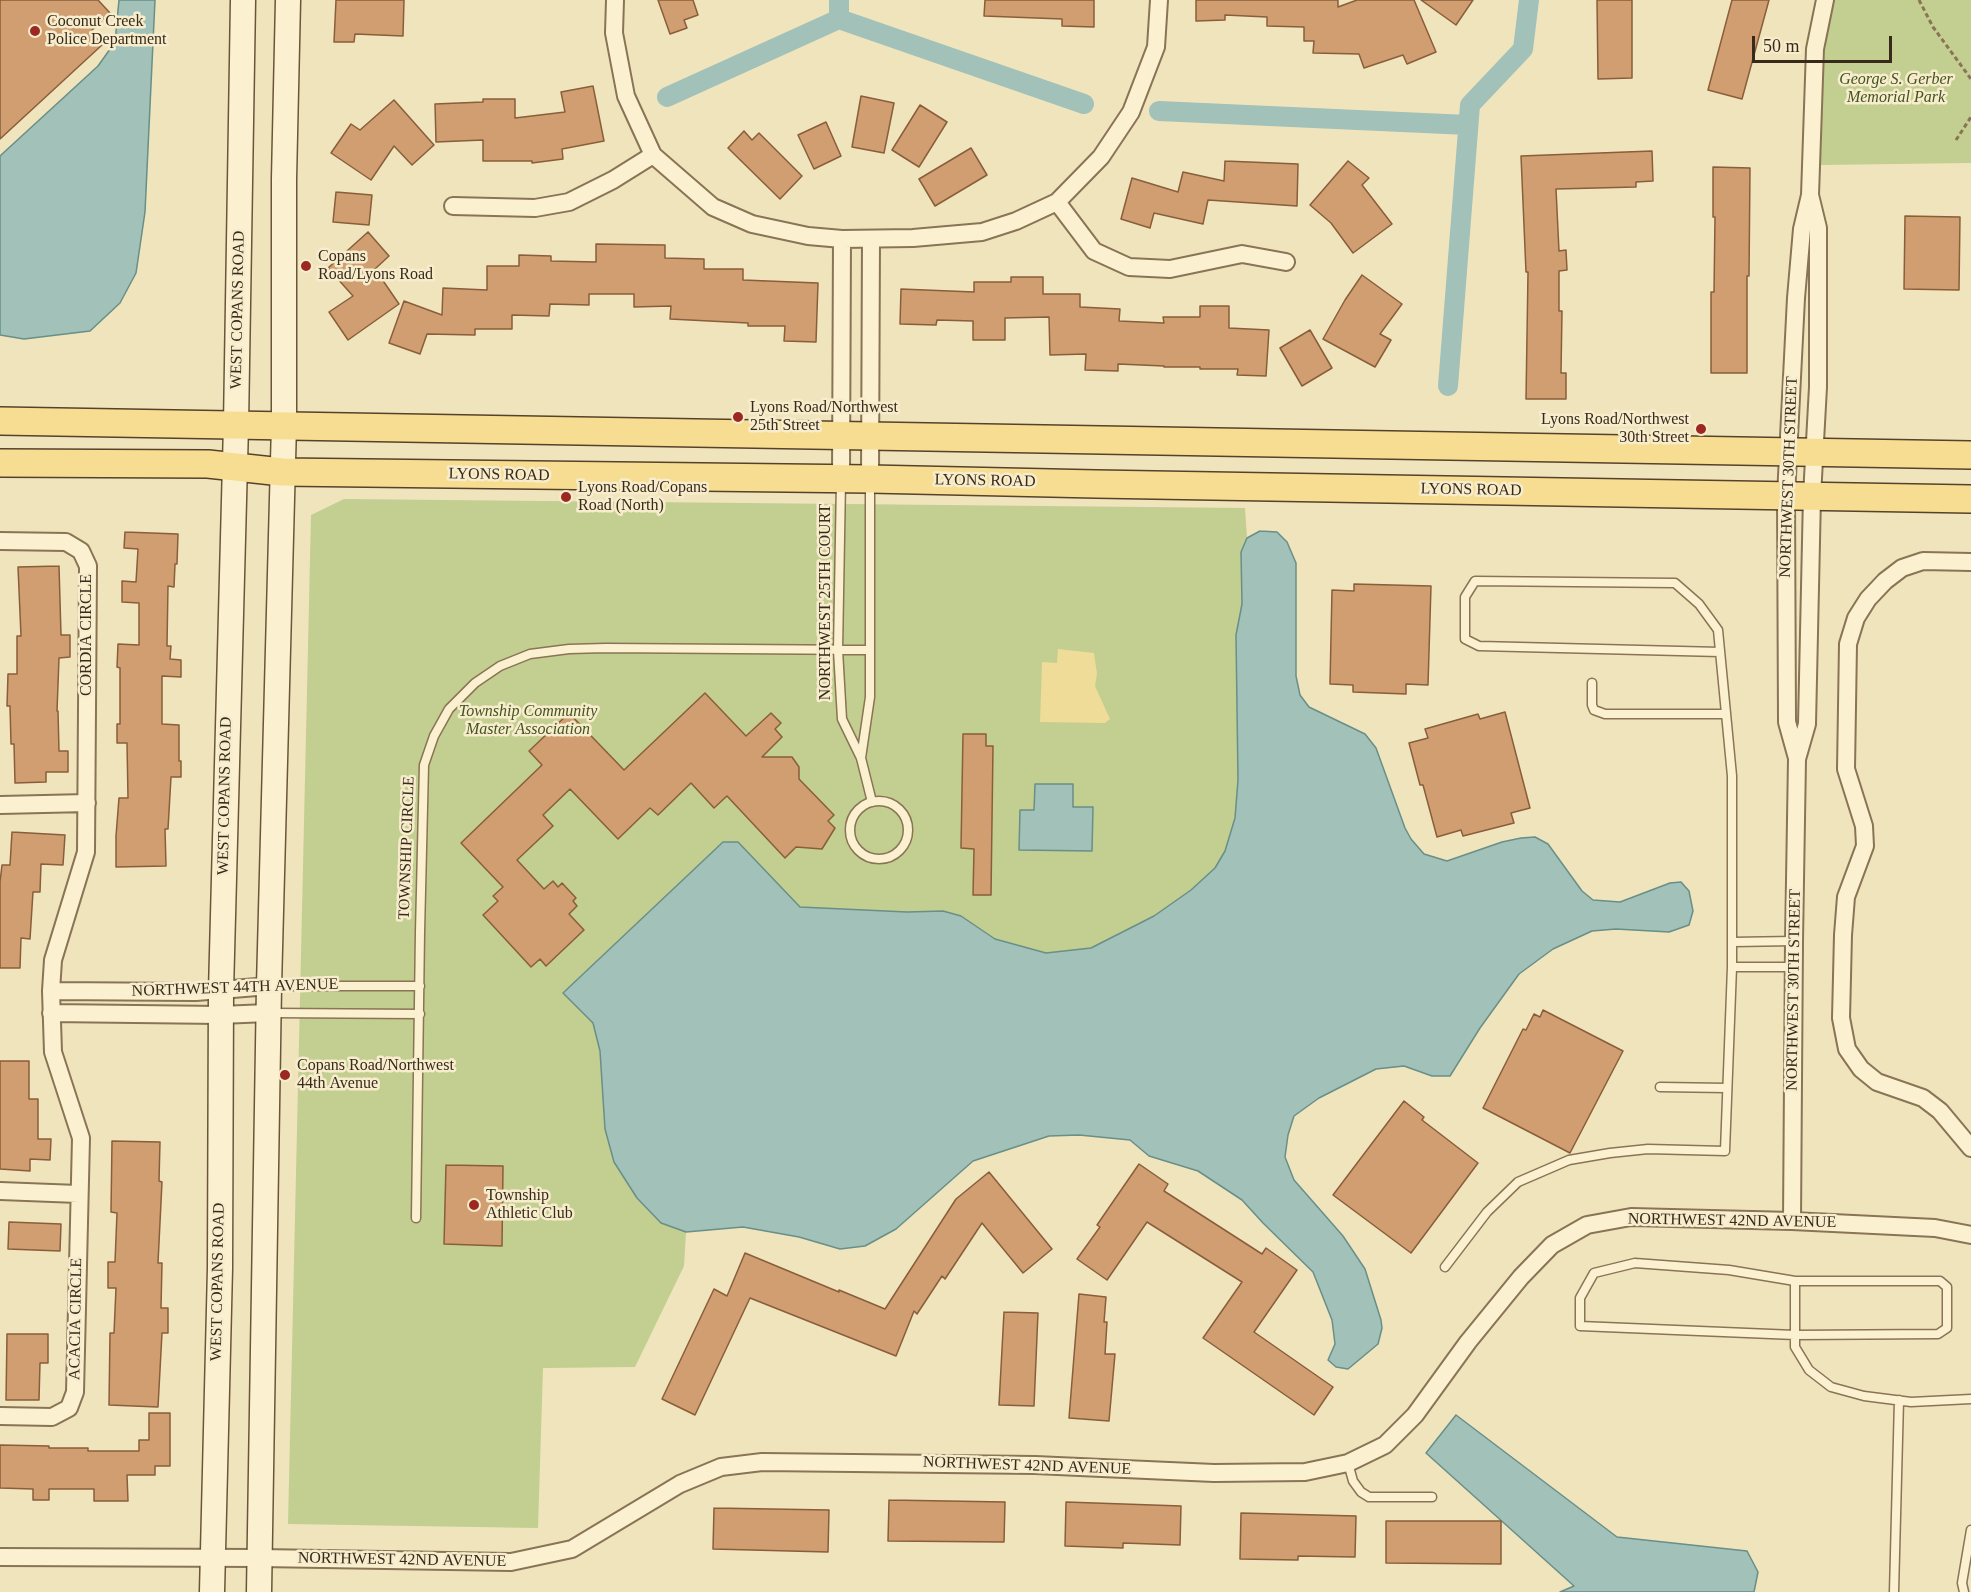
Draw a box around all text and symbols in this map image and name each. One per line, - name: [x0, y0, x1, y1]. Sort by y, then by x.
- place label: Coconut Creek Police Department: [47, 12, 167, 50]
- marker: Coconut Creek Police Department: [28, 24, 42, 38]
- scale bar: [1755, 24, 1894, 62]
- text: 50 m: [1763, 36, 1800, 56]
- park label: George S. Gerber Memorial Park: [1839, 70, 1953, 108]
- street label: WEST COPANS ROAD: [227, 231, 249, 389]
- place label: Copans Road/Lyons Road: [318, 247, 433, 285]
- marker: Copans Road/Lyons Road: [299, 259, 313, 273]
- street label: NORTHWEST 30TH STREET: [1776, 376, 1802, 578]
- place label: Lyons Road/Northwest 25th Street: [750, 398, 898, 436]
- marker: Lyons Road/Northwest 25th Street: [731, 410, 745, 424]
- place label: Lyons Road/Northwest 30th Street: [1541, 410, 1689, 448]
- marker: Lyons Road/Northwest 30th Street: [1694, 422, 1708, 436]
- street label: LYONS ROAD: [448, 465, 550, 485]
- street label: LYONS ROAD: [934, 471, 1036, 491]
- place label: Lyons Road/Copans Road (North): [578, 478, 707, 516]
- street label: LYONS ROAD: [1420, 480, 1522, 500]
- marker: Lyons Road/Copans Road (North): [559, 490, 573, 504]
- street label: NORTHWEST 25TH COURT: [816, 504, 836, 700]
- street label: CORDIA CIRCLE: [77, 574, 97, 696]
- park label: Township Community Master Association: [459, 702, 597, 740]
- street label: WEST COPANS ROAD: [214, 717, 236, 875]
- street label: TOWNSHIP CIRCLE: [395, 776, 419, 920]
- street label: NORTHWEST 30TH STREET: [1783, 889, 1805, 1091]
- street label: NORTHWEST 44TH AVENUE: [131, 975, 339, 1001]
- place label: Copans Road/Northwest 44th Avenue: [297, 1056, 454, 1094]
- marker: Copans Road/Northwest 44th Avenue: [278, 1068, 292, 1082]
- place label: Township Athletic Club: [486, 1186, 573, 1224]
- marker: Township Athletic Club: [467, 1198, 481, 1212]
- street label: WEST COPANS ROAD: [207, 1203, 229, 1361]
- street label: NORTHWEST 42ND AVENUE: [1628, 1210, 1836, 1232]
- street label: ACACIA CIRCLE: [65, 1258, 87, 1380]
- street label: NORTHWEST 42ND AVENUE: [922, 1453, 1132, 1479]
- street label: NORTHWEST 42ND AVENUE: [298, 1549, 506, 1571]

